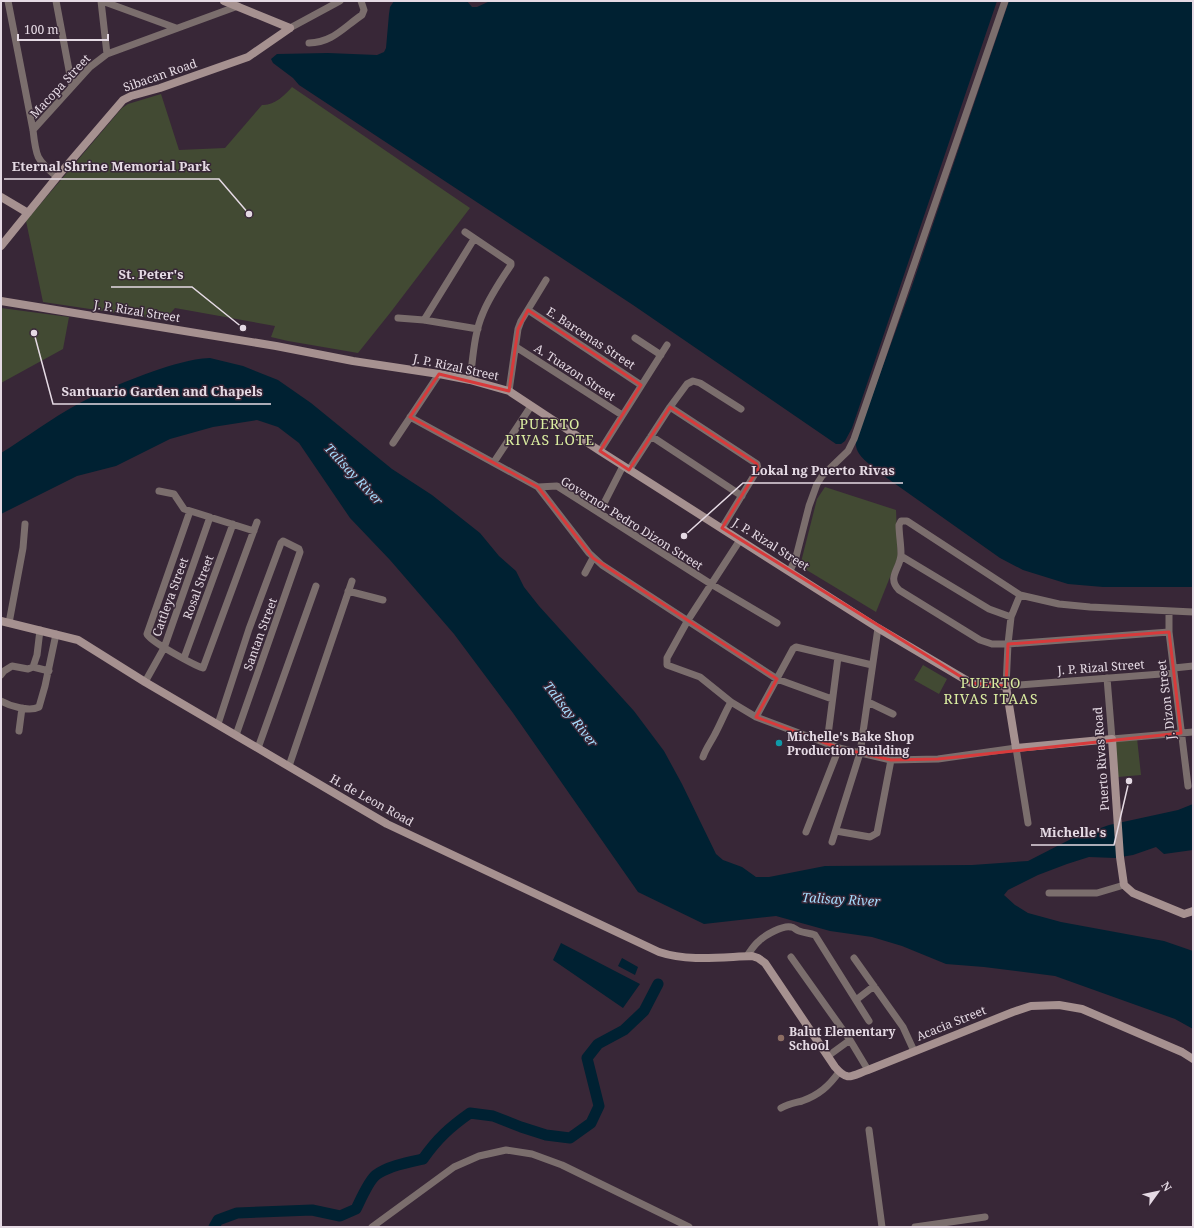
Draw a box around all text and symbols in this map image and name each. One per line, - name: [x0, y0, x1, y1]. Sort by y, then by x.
- scale bar: [18, 16, 108, 42]
- text: 100 m: [24, 21, 59, 38]
- street label: Macopa Street: [26, 50, 94, 122]
- street label: Sibacan Road: [121, 54, 200, 96]
- callout: Eternal Shrine Memorial Park: [4, 154, 219, 179]
- text: Eternal Shrine Memorial Park: [12, 157, 211, 175]
- callout: St. Peter's: [111, 262, 192, 287]
- text: St. Peter's: [118, 265, 184, 283]
- street label: J. P. Rizal Street: [92, 296, 181, 326]
- street label: E. Barcenas Street: [543, 303, 639, 373]
- street label: A. Tuazon Street: [531, 339, 619, 405]
- street label: J. P. Rizal Street: [411, 349, 500, 384]
- callout: Santuario Garden and Chapels: [53, 379, 271, 404]
- text: Santuario Garden and Chapels: [61, 382, 263, 400]
- district label: PUERTO RIVAS LOTE: [505, 414, 595, 449]
- water label: Talisay River: [321, 439, 388, 510]
- callout: Lokal ng Puerto Rivas: [743, 458, 903, 483]
- text: Lokal ng Puerto Rivas: [751, 461, 895, 479]
- street label: Governor Pedro Dizon Street: [558, 472, 706, 574]
- street label: J. P. Rizal Street: [729, 513, 813, 574]
- street label: Rosal Street: [179, 552, 217, 622]
- street label: Cattleya Street: [148, 555, 192, 639]
- street label: Santan Street: [239, 595, 281, 673]
- street label: J. P. Rizal Street: [1056, 655, 1145, 679]
- street label: J. Dizon Street: [1153, 659, 1179, 742]
- district label: PUERTO RIVAS ITAAS: [943, 673, 1039, 708]
- water label: Talisay River: [540, 677, 603, 751]
- street label: Puerto Rivas Road: [1089, 706, 1113, 812]
- place label: Michelle's Bake Shop Production Building: [787, 728, 914, 759]
- marker: Michelle's Bake Shop Production Building: [774, 738, 784, 748]
- street label: H. de Leon Road: [327, 770, 417, 830]
- callout: Michelle's: [1031, 820, 1114, 845]
- text: Michelle's: [1040, 823, 1106, 841]
- water label: Talisay River: [801, 888, 882, 910]
- street label: Acacia Street: [914, 1001, 988, 1045]
- place label: Balut Elementary School: [789, 1023, 895, 1054]
- marker: Balut Elementary School: [776, 1033, 786, 1043]
- north arrow: [1138, 1172, 1178, 1212]
- text: N: [1158, 1179, 1176, 1194]

